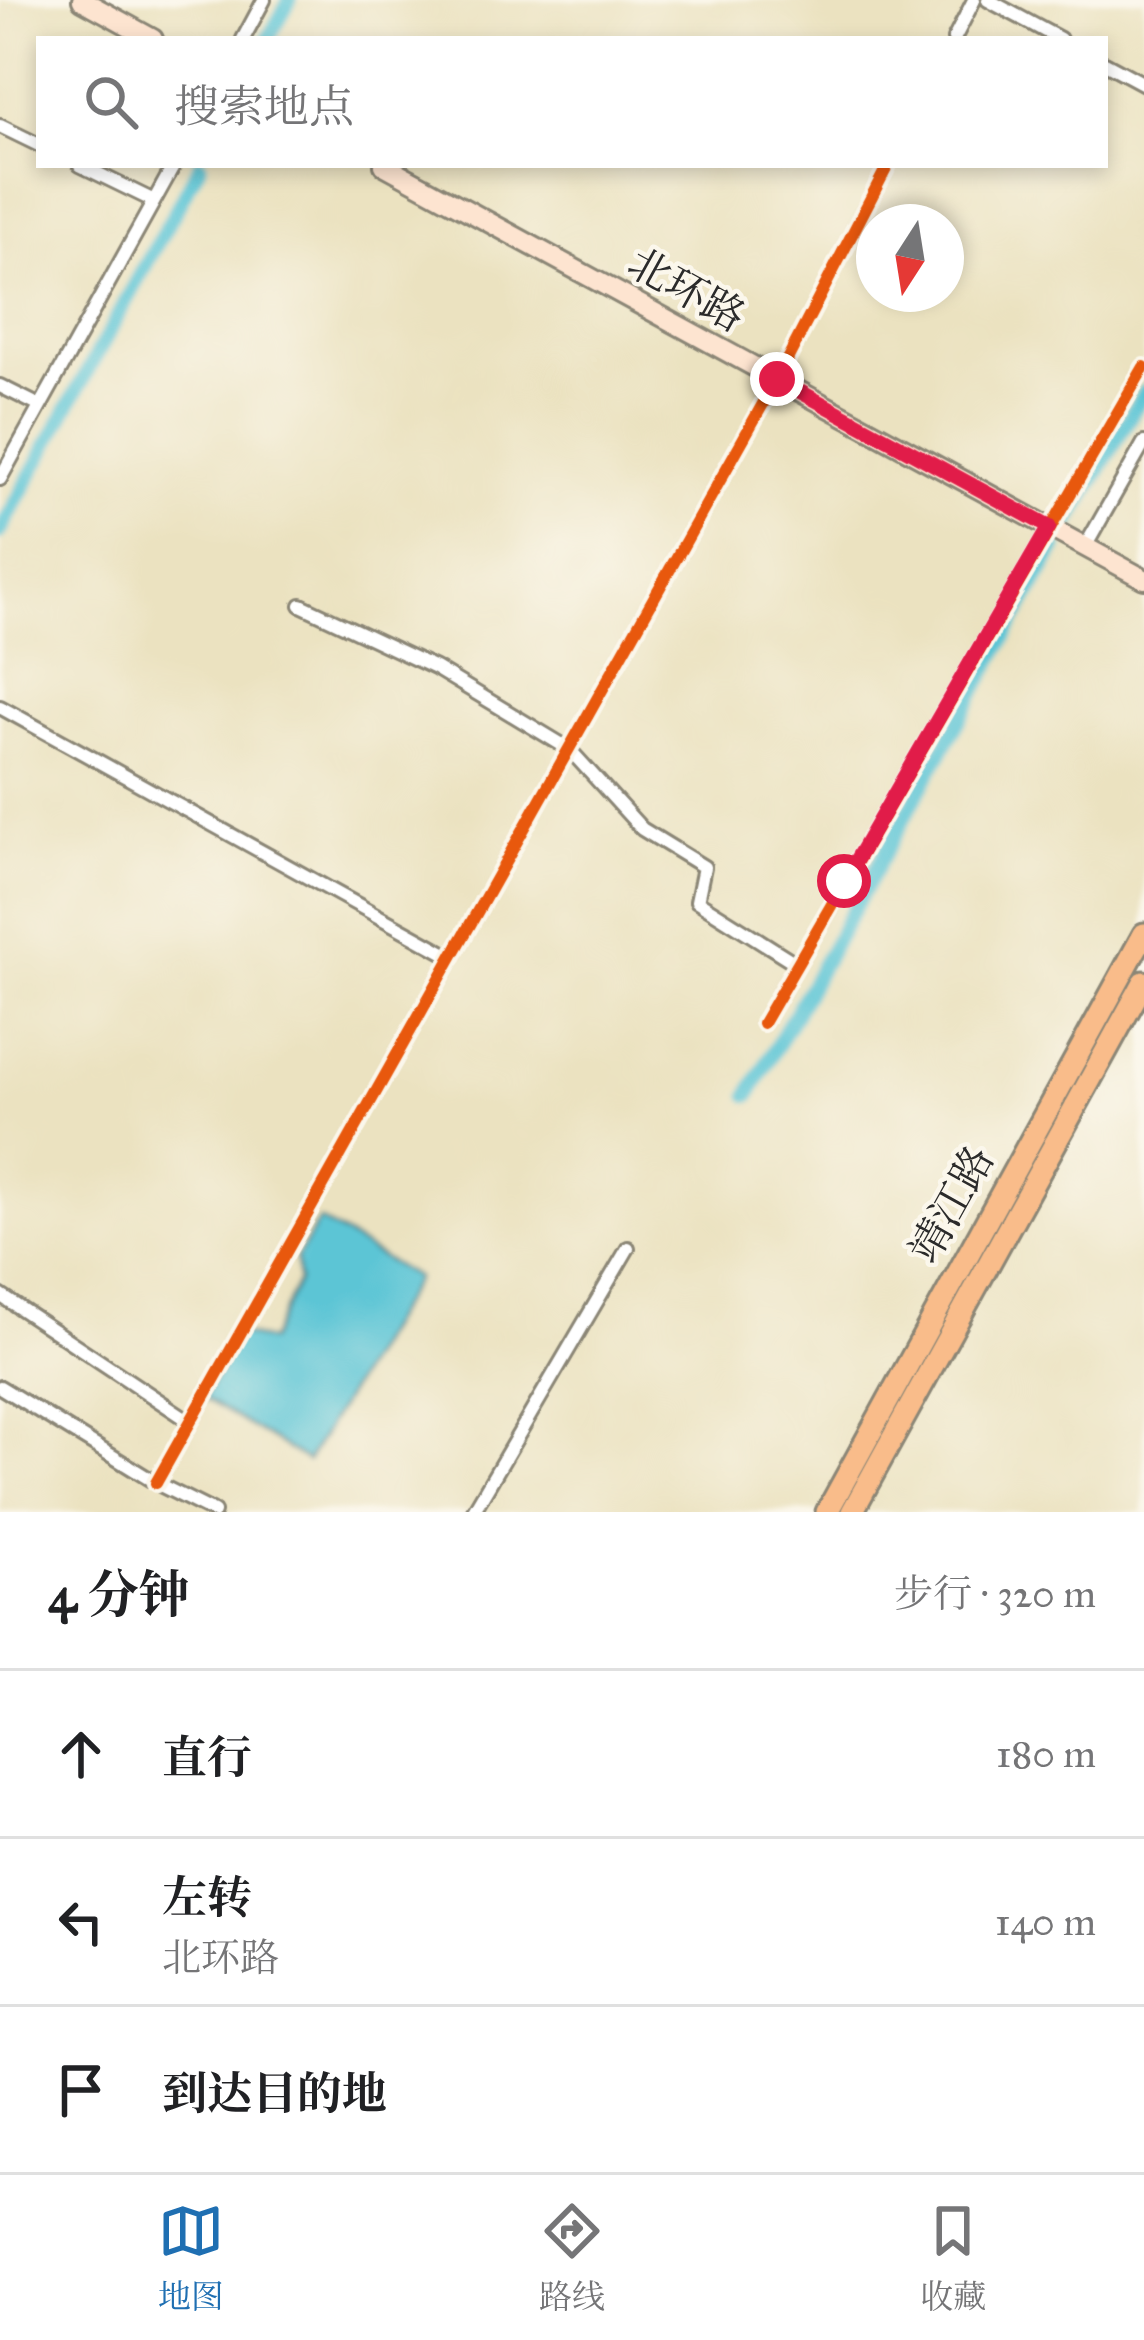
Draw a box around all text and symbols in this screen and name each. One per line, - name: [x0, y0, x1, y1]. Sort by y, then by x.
- search box: [36, 36, 1108, 168]
- icon: search: [78, 69, 144, 135]
- text: 搜索地点: [174, 79, 354, 134]
- north arrow: [856, 204, 964, 312]
- street label: 北环路: [619, 237, 754, 343]
- route end: [750, 352, 804, 406]
- route start: [817, 854, 871, 908]
- street label: 靖江路: [899, 1137, 1005, 1272]
- text: 4 分钟: [48, 1564, 189, 1626]
- text: 步行 · 320 m: [894, 1570, 1096, 1618]
- icon: ahead: [48, 1721, 114, 1787]
- text: 直行: [162, 1730, 252, 1785]
- text: 180 m: [996, 1730, 1096, 1778]
- text: 左转: [162, 1870, 252, 1925]
- icon: left: [48, 1889, 114, 1955]
- text: 140 m: [995, 1898, 1096, 1946]
- text: 北环路: [162, 1934, 279, 1982]
- icon: arrive: [48, 2057, 114, 2123]
- text: 到达目的地: [162, 2066, 387, 2121]
- tab: 地图: [158, 2198, 224, 2317]
- tab: 路线: [539, 2198, 605, 2317]
- tab: 收藏: [920, 2198, 986, 2317]

